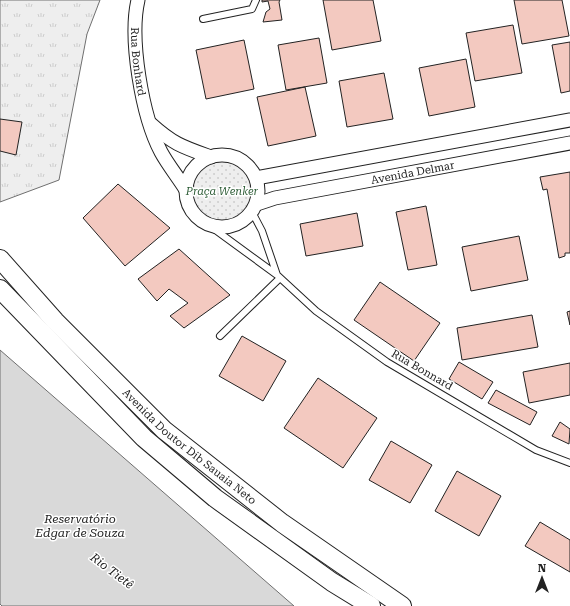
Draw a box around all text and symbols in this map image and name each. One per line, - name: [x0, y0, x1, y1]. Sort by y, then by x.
- street label: Rua Bonhard: [129, 27, 149, 97]
- street label: Avenida Delmar: [370, 158, 456, 186]
- park label: Praça Wenker: [185, 185, 259, 198]
- street label: Rua Bonnard: [389, 347, 455, 393]
- street label: Avenida Doutor Dib Sauaia Neto: [120, 386, 259, 507]
- water label: Reservatório Edgar de Souza: [34, 512, 125, 540]
- water label: Rio Tietê: [87, 550, 136, 592]
- north arrow: [522, 558, 562, 598]
- text: N: [538, 562, 547, 575]

